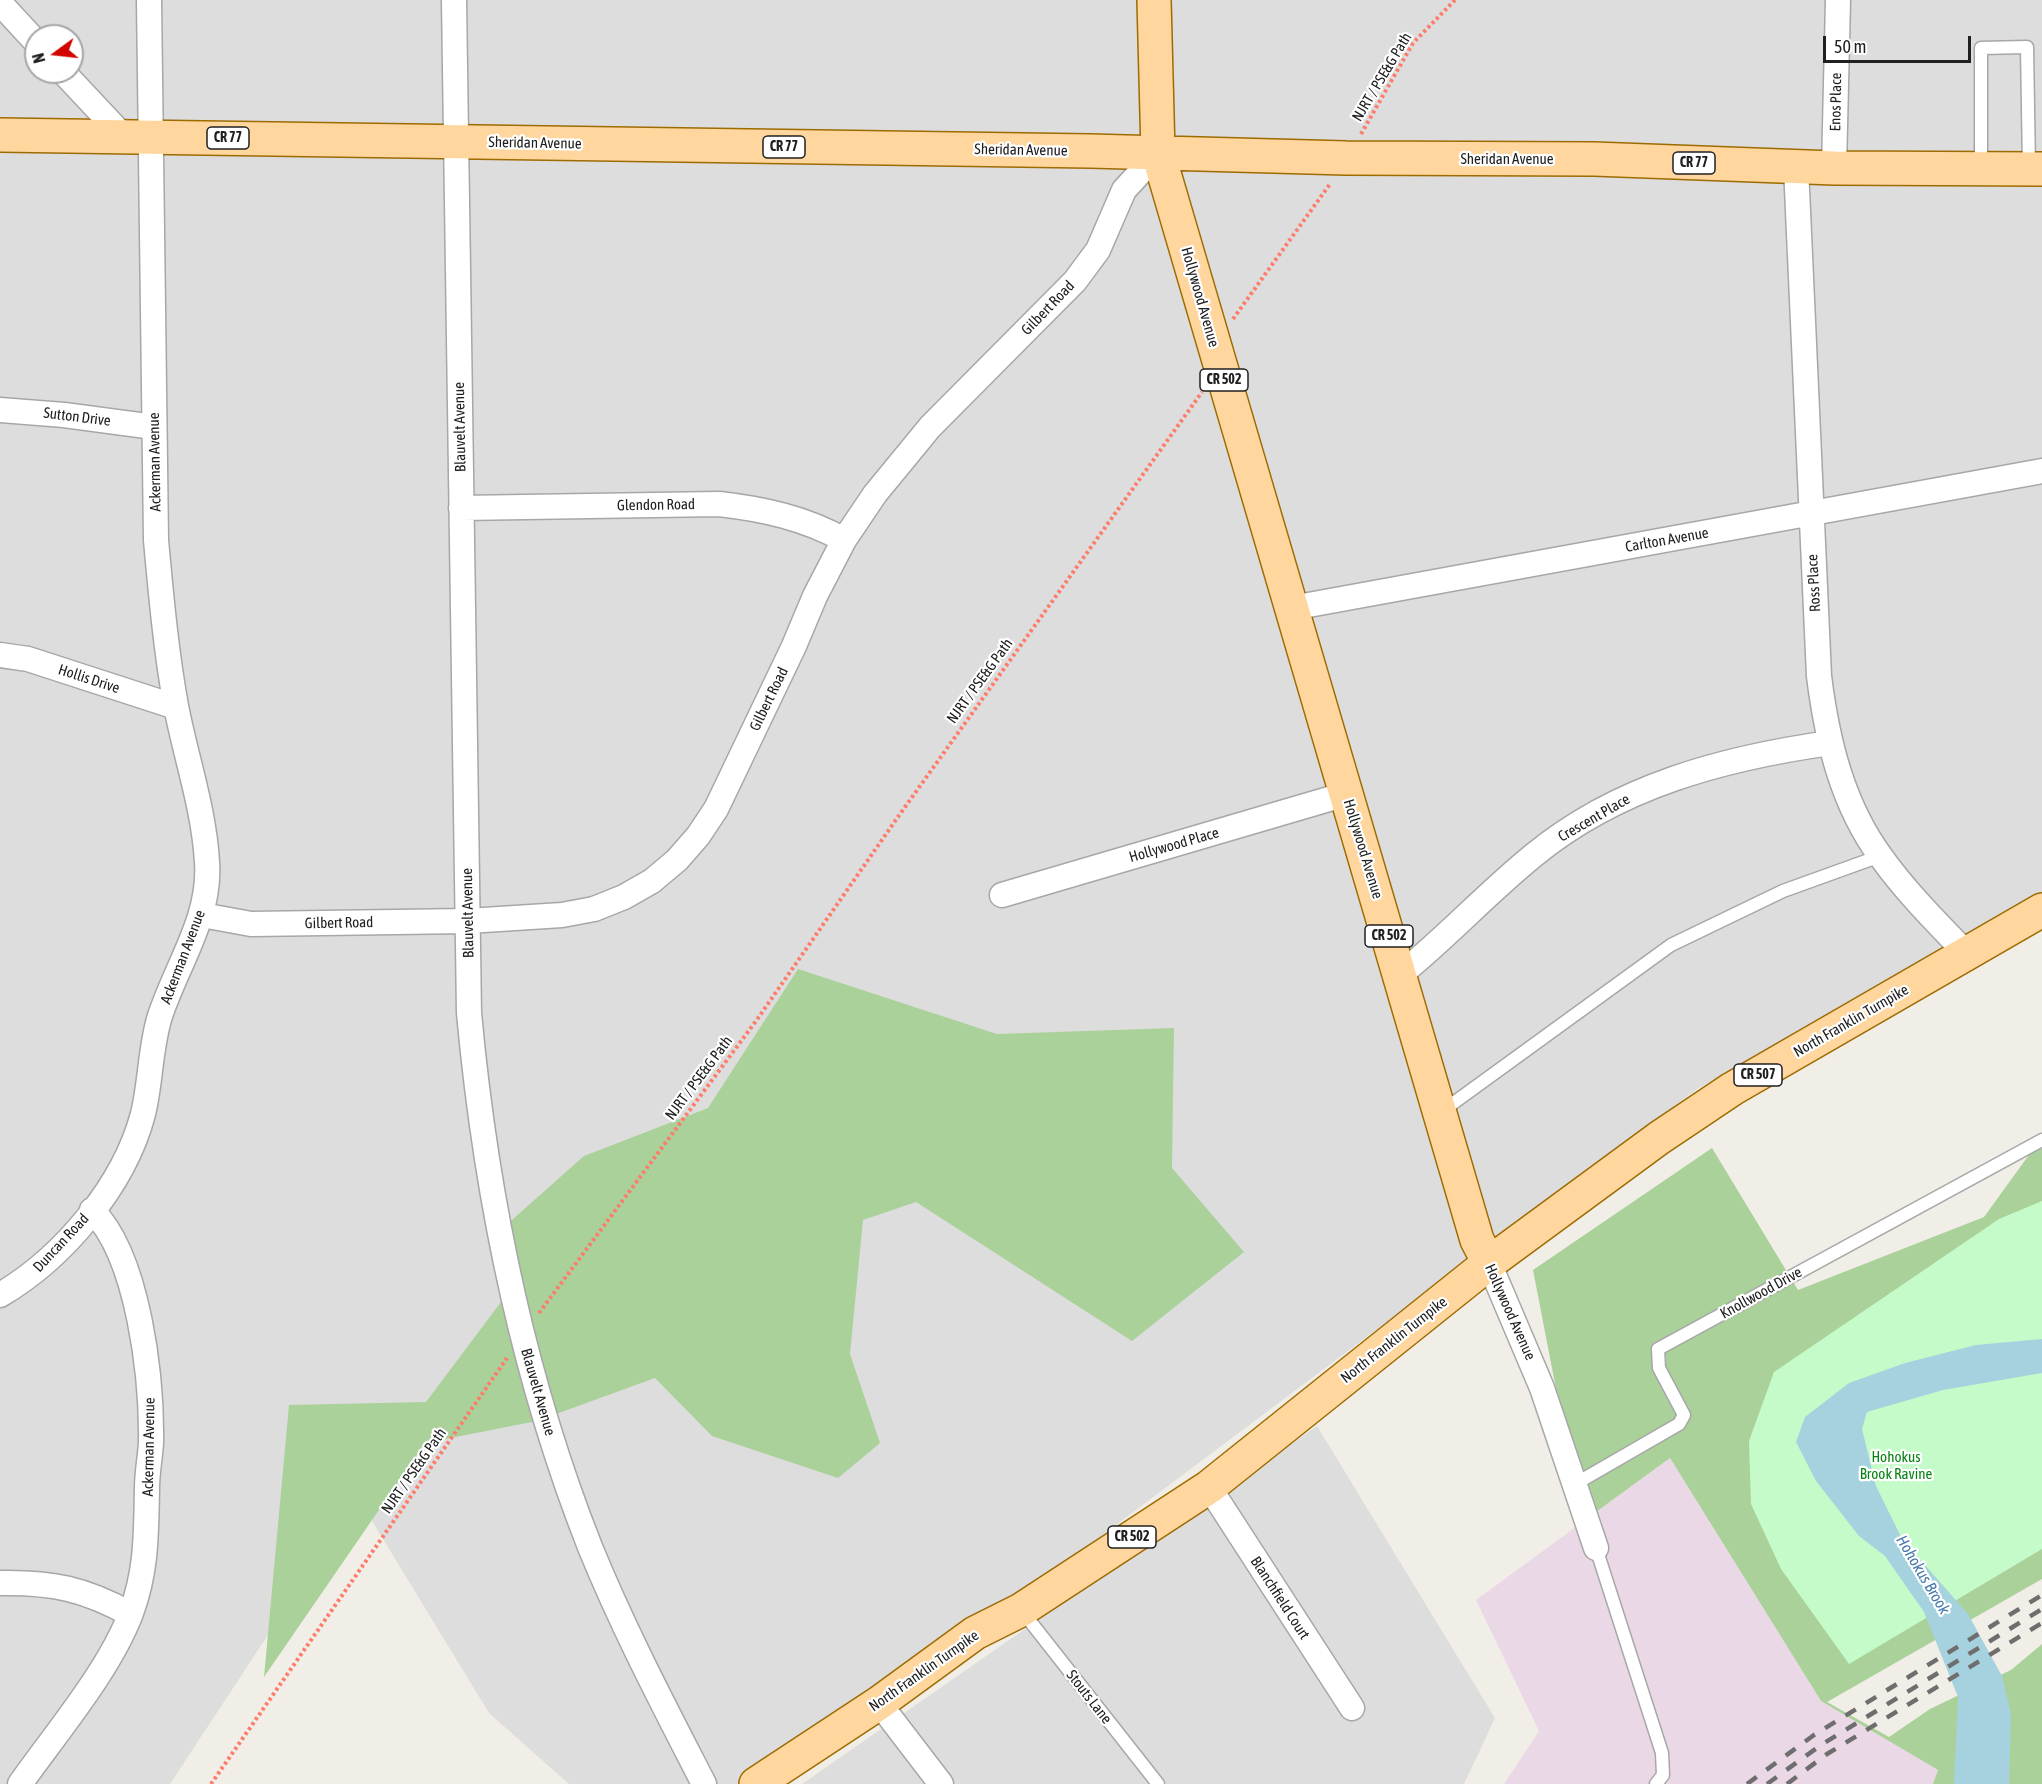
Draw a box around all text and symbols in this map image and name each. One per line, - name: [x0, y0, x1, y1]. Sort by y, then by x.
- north arrow: [24, 24, 84, 84]
- scale bar: [1826, 24, 1974, 62]
- street label: NJRT / PSE&G Path: [1348, 29, 1416, 125]
- text: 50 m: [1834, 36, 1866, 57]
- text: N: [29, 51, 48, 65]
- street label: Enos Place: [1826, 72, 1846, 132]
- road number: CR 77: [207, 127, 249, 149]
- street label: Sheridan Avenue: [488, 133, 582, 153]
- road number: CR 77: [763, 136, 805, 158]
- street label: Sheridan Avenue: [974, 140, 1068, 160]
- street label: Sheridan Avenue: [1460, 150, 1554, 168]
- road number: CR 77: [1673, 152, 1715, 174]
- street label: Hollywood Avenue: [1177, 245, 1223, 349]
- street label: Gilbert Road: [1018, 277, 1078, 339]
- road number: CR 502: [1200, 369, 1248, 391]
- street label: Blauvelt Avenue: [450, 382, 470, 472]
- street label: Sutton Drive: [42, 404, 112, 430]
- street label: Ackerman Avenue: [145, 412, 165, 512]
- street label: Glendon Road: [617, 495, 695, 515]
- street label: Carlton Avenue: [1624, 524, 1710, 556]
- street label: Ross Place: [1803, 554, 1825, 612]
- street label: NJRT / PSE&G Path: [943, 635, 1017, 727]
- street label: Hollis Drive: [56, 661, 122, 697]
- street label: Gilbert Road: [746, 664, 792, 734]
- street label: Crescent Place: [1555, 790, 1633, 846]
- street label: Hollywood Avenue: [1339, 797, 1387, 901]
- street label: Hollywood Place: [1127, 824, 1221, 866]
- street label: Blauvelt Avenue: [458, 868, 478, 958]
- street label: Ackerman Avenue: [157, 908, 209, 1006]
- street label: Gilbert Road: [305, 913, 373, 933]
- road number: CR 502: [1365, 925, 1413, 947]
- street label: North Franklin Turnpike: [1790, 981, 1912, 1061]
- street label: NJRT / PSE&G Path: [662, 1033, 736, 1123]
- road number: CR 507: [1734, 1064, 1782, 1086]
- street label: Duncan Road: [29, 1210, 93, 1276]
- street label: Hollywood Avenue: [1481, 1261, 1539, 1363]
- street label: Knollwood Drive: [1717, 1263, 1805, 1323]
- street label: North Franklin Turnpike: [1337, 1293, 1451, 1387]
- street label: Blauvelt Avenue: [517, 1346, 559, 1438]
- street label: Ackerman Avenue: [139, 1397, 159, 1497]
- street label: NJRT / PSE&G Path: [378, 1425, 450, 1517]
- park label: Hohokus Brook Ravine: [1860, 1448, 1932, 1483]
- road number: CR 502: [1108, 1526, 1156, 1548]
- water label: Hohokus Brook: [1892, 1532, 1954, 1618]
- street label: Blanchfield Court: [1247, 1553, 1313, 1643]
- street label: North Franklin Turnpike: [866, 1626, 982, 1716]
- street label: Stouts Lane: [1062, 1667, 1116, 1727]

